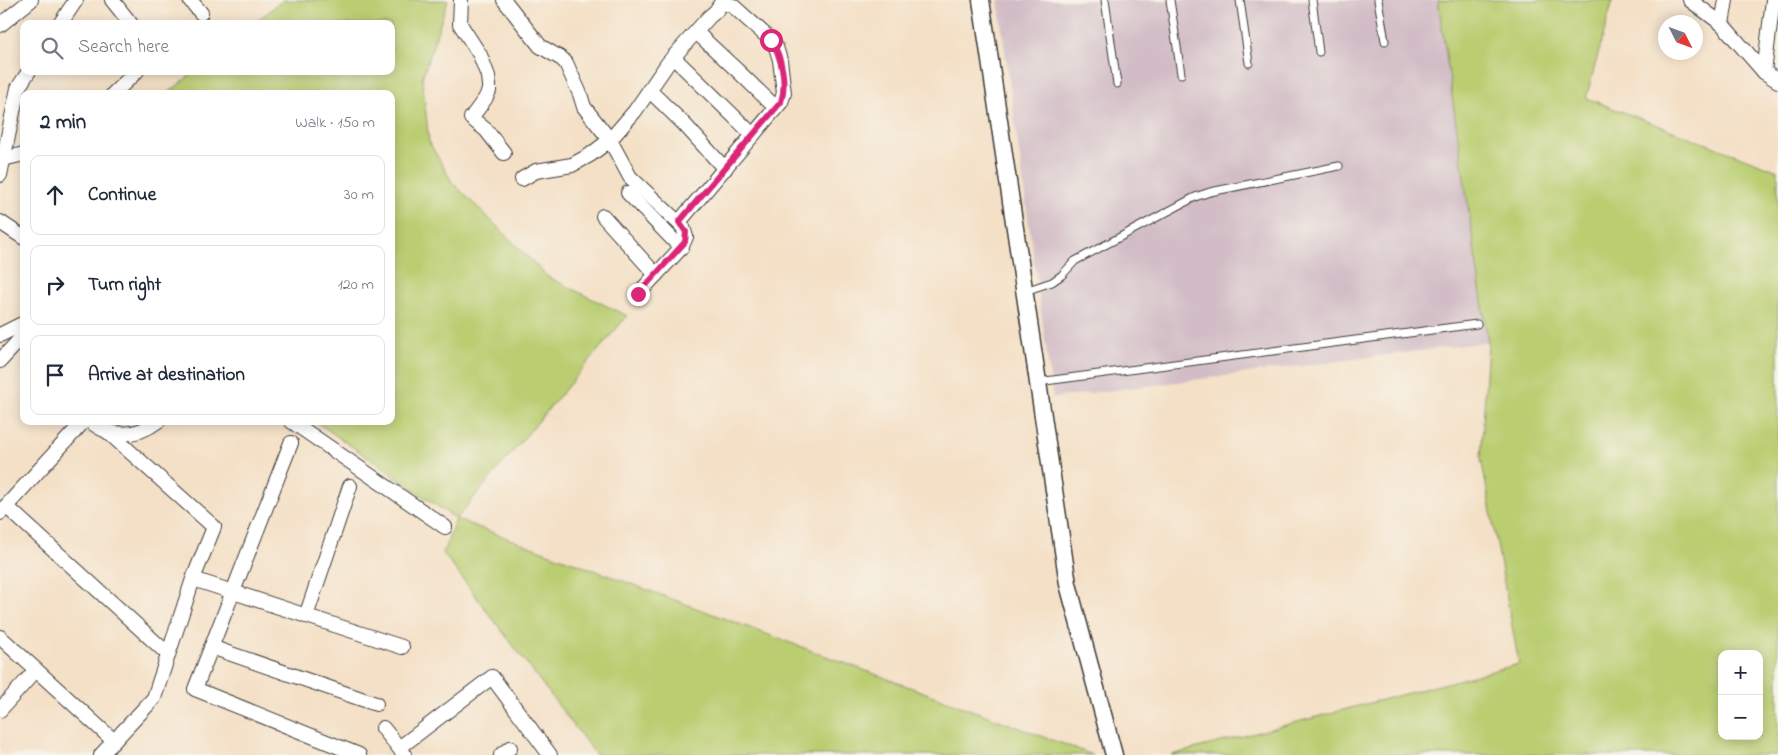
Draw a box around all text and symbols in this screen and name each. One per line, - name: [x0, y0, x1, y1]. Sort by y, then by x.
- north arrow: [1658, 15, 1703, 60]
- search box: [20, 20, 395, 75]
- route start: [760, 29, 783, 52]
- icon: search: [38, 34, 66, 62]
- text: Search here: [78, 34, 169, 61]
- text: 2 min: [40, 108, 86, 138]
- text: Walk · 150 m: [295, 111, 375, 135]
- icon: ahead: [41, 181, 69, 209]
- text: Continue: [88, 182, 156, 209]
- text: 30 m: [344, 183, 374, 207]
- icon: right: [41, 271, 69, 299]
- text: Turn right: [88, 272, 161, 299]
- text: 120 m: [338, 273, 374, 297]
- route end: [627, 283, 650, 306]
- icon: arrive: [41, 361, 69, 389]
- text: Arrive at destination: [88, 362, 245, 389]
- map controls: [1718, 650, 1763, 740]
- button: +: [1718, 650, 1763, 695]
- button: −: [1718, 695, 1763, 740]

